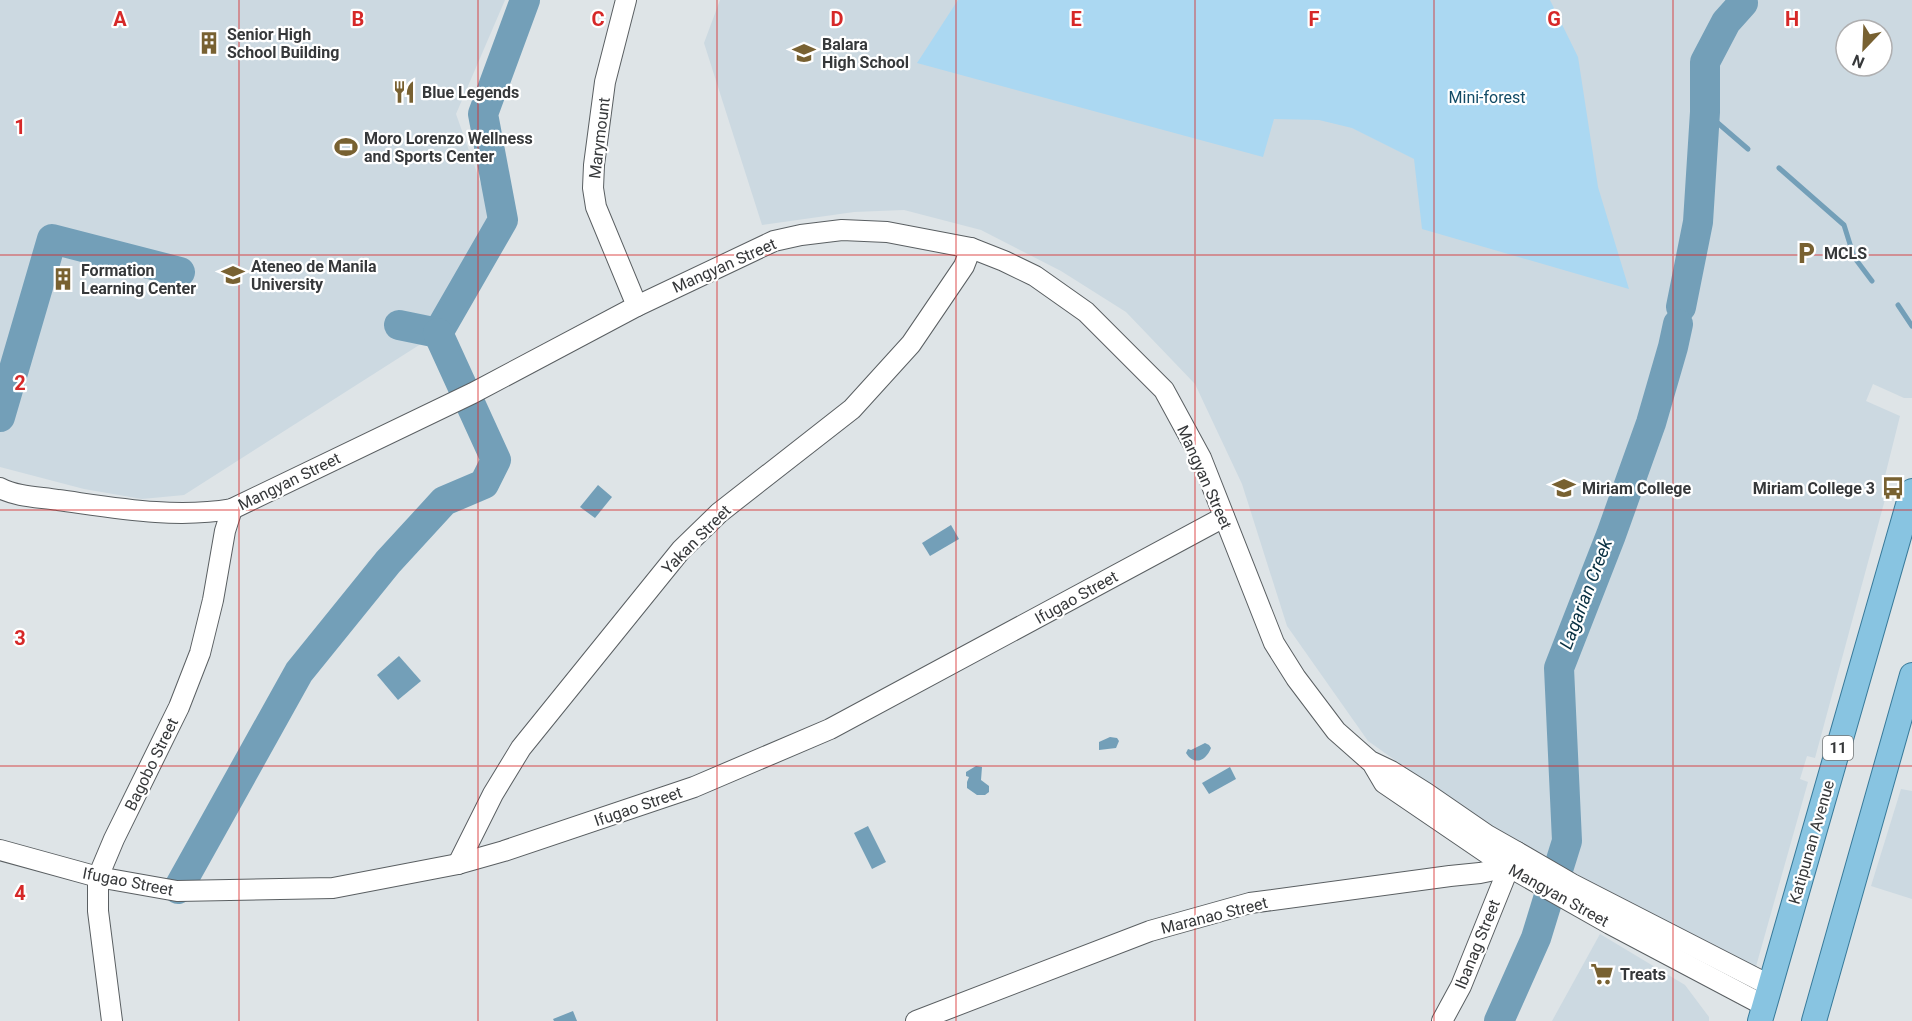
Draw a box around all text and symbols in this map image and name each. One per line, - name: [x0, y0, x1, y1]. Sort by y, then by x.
- text: A: [113, 7, 127, 31]
- text: B: [352, 7, 364, 31]
- text: C: [591, 7, 605, 31]
- text: D: [831, 7, 844, 31]
- text: E: [1070, 7, 1082, 31]
- text: F: [1309, 7, 1320, 31]
- text: G: [1547, 7, 1561, 31]
- text: H: [1785, 7, 1799, 31]
- north arrow: [1834, 18, 1894, 78]
- place label: Senior High School Building: [227, 25, 339, 62]
- building icon: Senior High School Building: [196, 30, 222, 56]
- place label: Balara High School: [822, 35, 909, 72]
- school or university icon: Balara High School: [791, 40, 817, 66]
- text: N: [1849, 50, 1867, 72]
- restaurant icon: Blue Legends: [391, 79, 417, 105]
- place label: Blue Legends: [422, 83, 519, 102]
- park label: Mini-forest: [1449, 88, 1525, 107]
- street label: Marymount: [585, 96, 614, 180]
- text: 1: [14, 115, 26, 139]
- place label: Moro Lorenzo Wellness and Sports Center: [364, 129, 533, 166]
- sports icon: Moro Lorenzo Wellness and Sports Center: [333, 134, 359, 160]
- street label: Mangyan Street: [669, 234, 779, 297]
- parking icon: MCLS: [1793, 240, 1819, 266]
- place label: MCLS: [1824, 244, 1867, 263]
- place label: Ateneo de Manila University: [251, 257, 377, 294]
- place label: Formation Learning Center: [81, 261, 196, 298]
- school or university icon: Ateneo de Manila University: [220, 262, 246, 288]
- building icon: Formation Learning Center: [50, 266, 76, 292]
- text: 2: [14, 371, 26, 395]
- street label: Mangyan Street: [1173, 422, 1236, 532]
- street label: Mangyan Street: [235, 448, 344, 514]
- school or university icon: Miriam College: [1551, 475, 1577, 501]
- bus stop icon: Miriam College 3: [1880, 475, 1906, 501]
- place label: Miriam College: [1582, 479, 1691, 498]
- place label: Miriam College 3: [1753, 479, 1875, 498]
- street label: Yakan Street: [658, 501, 735, 578]
- water label: Lagarian Creek: [1555, 535, 1617, 652]
- street label: Ifugao Street: [1032, 567, 1121, 628]
- text: 3: [14, 626, 26, 650]
- street label: Bagobo Street: [121, 715, 182, 814]
- road number: 11: [1823, 736, 1853, 760]
- street label: Katipunan Avenue: [1785, 778, 1838, 906]
- street label: Ifugao Street: [592, 783, 685, 830]
- street label: Mangyan Street: [1505, 860, 1612, 931]
- street label: Ifugao Street: [81, 863, 175, 900]
- text: 4: [14, 881, 26, 905]
- street label: Maranao Street: [1159, 893, 1269, 938]
- street label: Ibanag Street: [1451, 897, 1504, 992]
- supermarket icon: Treats: [1589, 961, 1615, 987]
- place label: Treats: [1620, 965, 1666, 984]

